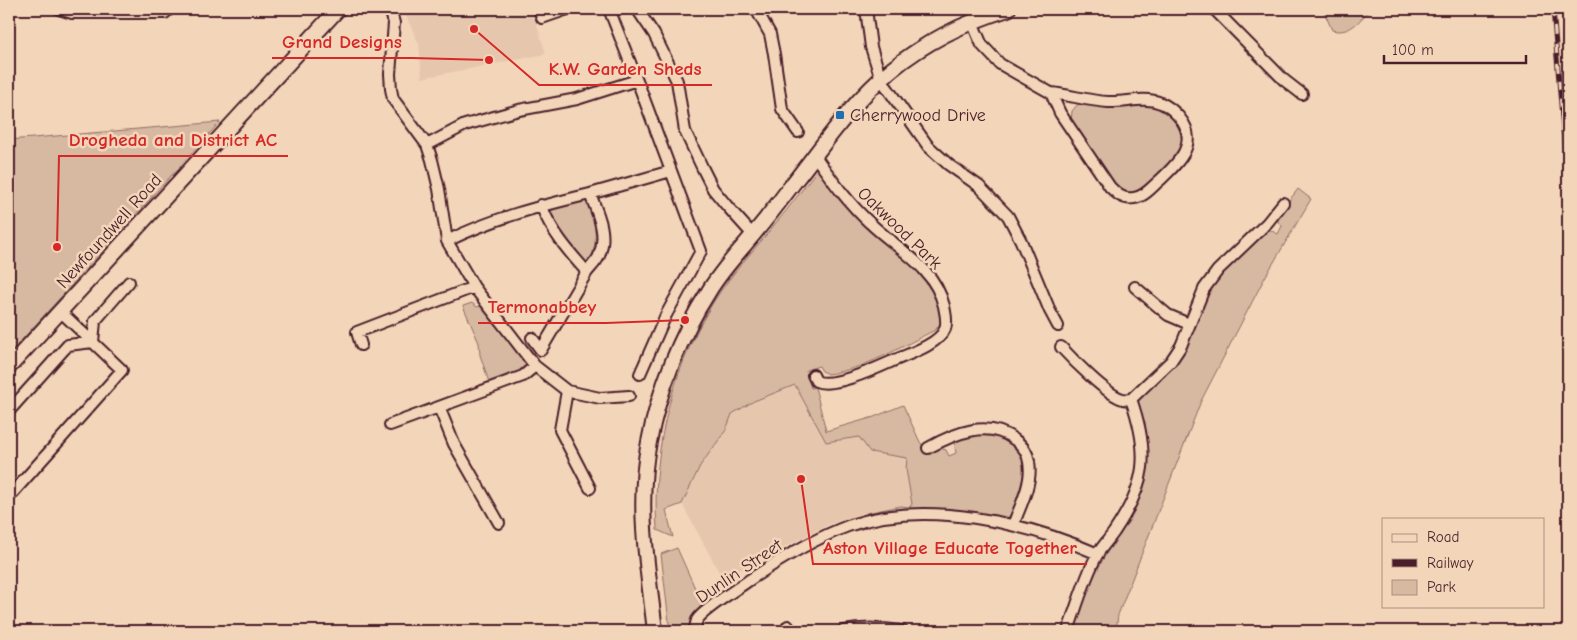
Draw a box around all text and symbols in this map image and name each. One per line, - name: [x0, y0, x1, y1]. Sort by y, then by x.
- callout: Grand Designs: [272, 24, 412, 58]
- text: Grand Designs: [282, 31, 402, 53]
- scale bar: [1384, 32, 1527, 64]
- text: 100 m: [1392, 41, 1434, 59]
- callout: K.W. Garden Sheds: [539, 51, 712, 85]
- text: K.W. Garden Sheds: [549, 58, 701, 80]
- place label: Cherrywood Drive: [850, 105, 986, 126]
- marker: Cherrywood Drive: [834, 109, 846, 121]
- callout: Drogheda and District AC: [59, 122, 288, 156]
- text: Drogheda and District AC: [69, 129, 278, 151]
- street label: Newfoundwell Road: [52, 170, 166, 293]
- street label: Oakwood Park: [853, 183, 946, 274]
- callout: Termonabbey: [478, 289, 606, 323]
- text: Termonabbey: [488, 296, 596, 318]
- legend: [1382, 518, 1544, 608]
- text: Road: [1427, 528, 1459, 546]
- callout: Aston Village Educate Together: [813, 530, 1087, 564]
- street label: Dunlin Street: [692, 534, 787, 608]
- text: Aston Village Educate Together: [823, 537, 1077, 559]
- text: Railway: [1427, 554, 1474, 572]
- text: Park: [1427, 578, 1456, 596]

